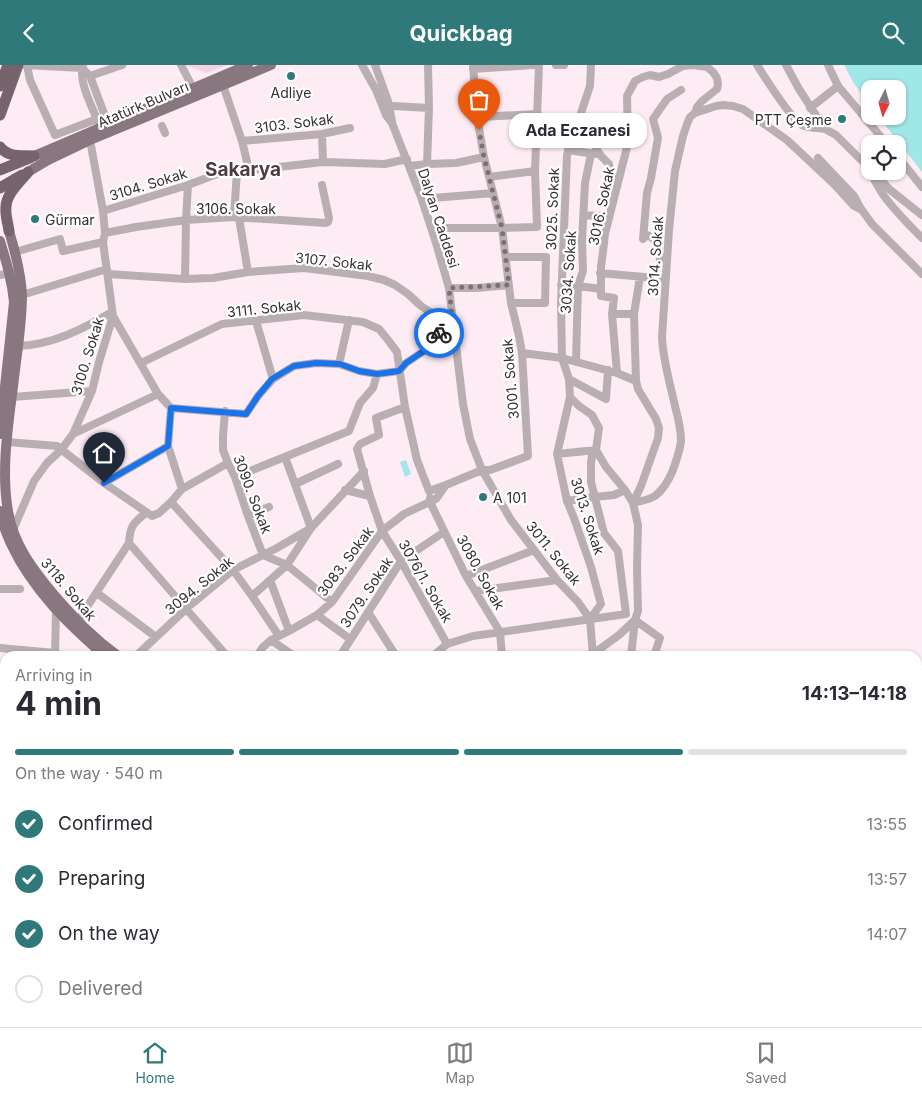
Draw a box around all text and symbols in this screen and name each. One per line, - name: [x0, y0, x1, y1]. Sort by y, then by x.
- icon: back: [15, 19, 43, 47]
- icon: search: [879, 19, 907, 47]
- text: Quickbag: [409, 20, 513, 46]
- marker: Adliye: [285, 70, 297, 82]
- street label: Atatürk Bulvarı: [95, 77, 191, 131]
- pin: [458, 79, 500, 130]
- north arrow: [861, 80, 906, 125]
- map controls: [861, 80, 906, 180]
- place label: Adliye: [271, 84, 311, 101]
- icon: bag: [465, 86, 493, 114]
- street label: 3103. Sokak: [253, 110, 335, 136]
- place label: PTT Çeşme: [755, 111, 832, 128]
- callout: Ada Eczanesi: [509, 113, 646, 147]
- marker: PTT Çeşme: [836, 113, 848, 125]
- text: Ada Eczanesi: [526, 120, 630, 140]
- button: locate: [861, 135, 906, 180]
- district label: Sakarya: [205, 158, 281, 181]
- street label: 3104. Sokak: [107, 164, 189, 204]
- street label: 3016. Sokak: [584, 165, 618, 247]
- street label: Dalyan Caddesi: [415, 166, 463, 270]
- street label: 3025. Sokak: [542, 167, 562, 251]
- street label: 3106. Sokak: [196, 200, 276, 217]
- place label: Gürmar: [45, 211, 95, 228]
- marker: Gürmar: [29, 213, 41, 225]
- street label: 3014. Sokak: [644, 215, 666, 297]
- street label: 3034. Sokak: [557, 230, 579, 314]
- street label: 3107. Sokak: [294, 248, 374, 274]
- street label: 3111. Sokak: [226, 296, 302, 320]
- courier: [414, 308, 464, 358]
- street label: 3100. Sokak: [67, 315, 107, 397]
- icon: bike: [425, 319, 453, 347]
- street label: 3001. Sokak: [498, 338, 522, 420]
- pin: [83, 432, 125, 483]
- icon: home: [90, 439, 118, 467]
- street label: 3090. Sokak: [230, 452, 276, 536]
- street label: 3013. Sokak: [568, 475, 609, 557]
- place label: A 101: [493, 489, 527, 506]
- marker: A 101: [477, 491, 489, 503]
- street label: 3011. Sokak: [523, 518, 585, 589]
- street label: 3083. Sokak: [313, 522, 377, 599]
- street label: 3080. Sokak: [453, 531, 509, 613]
- street label: 3076/1. Sokak: [395, 537, 457, 626]
- street label: 3094. Sokak: [161, 552, 237, 618]
- street label: 3079. Sokak: [336, 553, 396, 631]
- street label: 3118. Sokak: [38, 554, 100, 624]
- text: Arriving in: [15, 665, 92, 685]
- text: 14:13–14:18: [802, 682, 907, 705]
- text: 4 min: [15, 684, 102, 723]
- text: On the way · 540 m: [15, 763, 163, 783]
- icon: check: [15, 810, 43, 838]
- text: Confirmed: [58, 812, 153, 835]
- text: 13:55: [867, 814, 907, 834]
- icon: check: [15, 865, 43, 893]
- text: Preparing: [58, 867, 145, 890]
- text: 13:57: [867, 869, 907, 889]
- icon: check: [15, 920, 43, 948]
- text: On the way: [58, 922, 160, 945]
- text: 14:07: [867, 924, 907, 944]
- text: Delivered: [58, 977, 143, 1000]
- tab: Home: [135, 1039, 175, 1086]
- tab: Map: [446, 1039, 475, 1086]
- tab: Saved: [746, 1039, 787, 1086]

